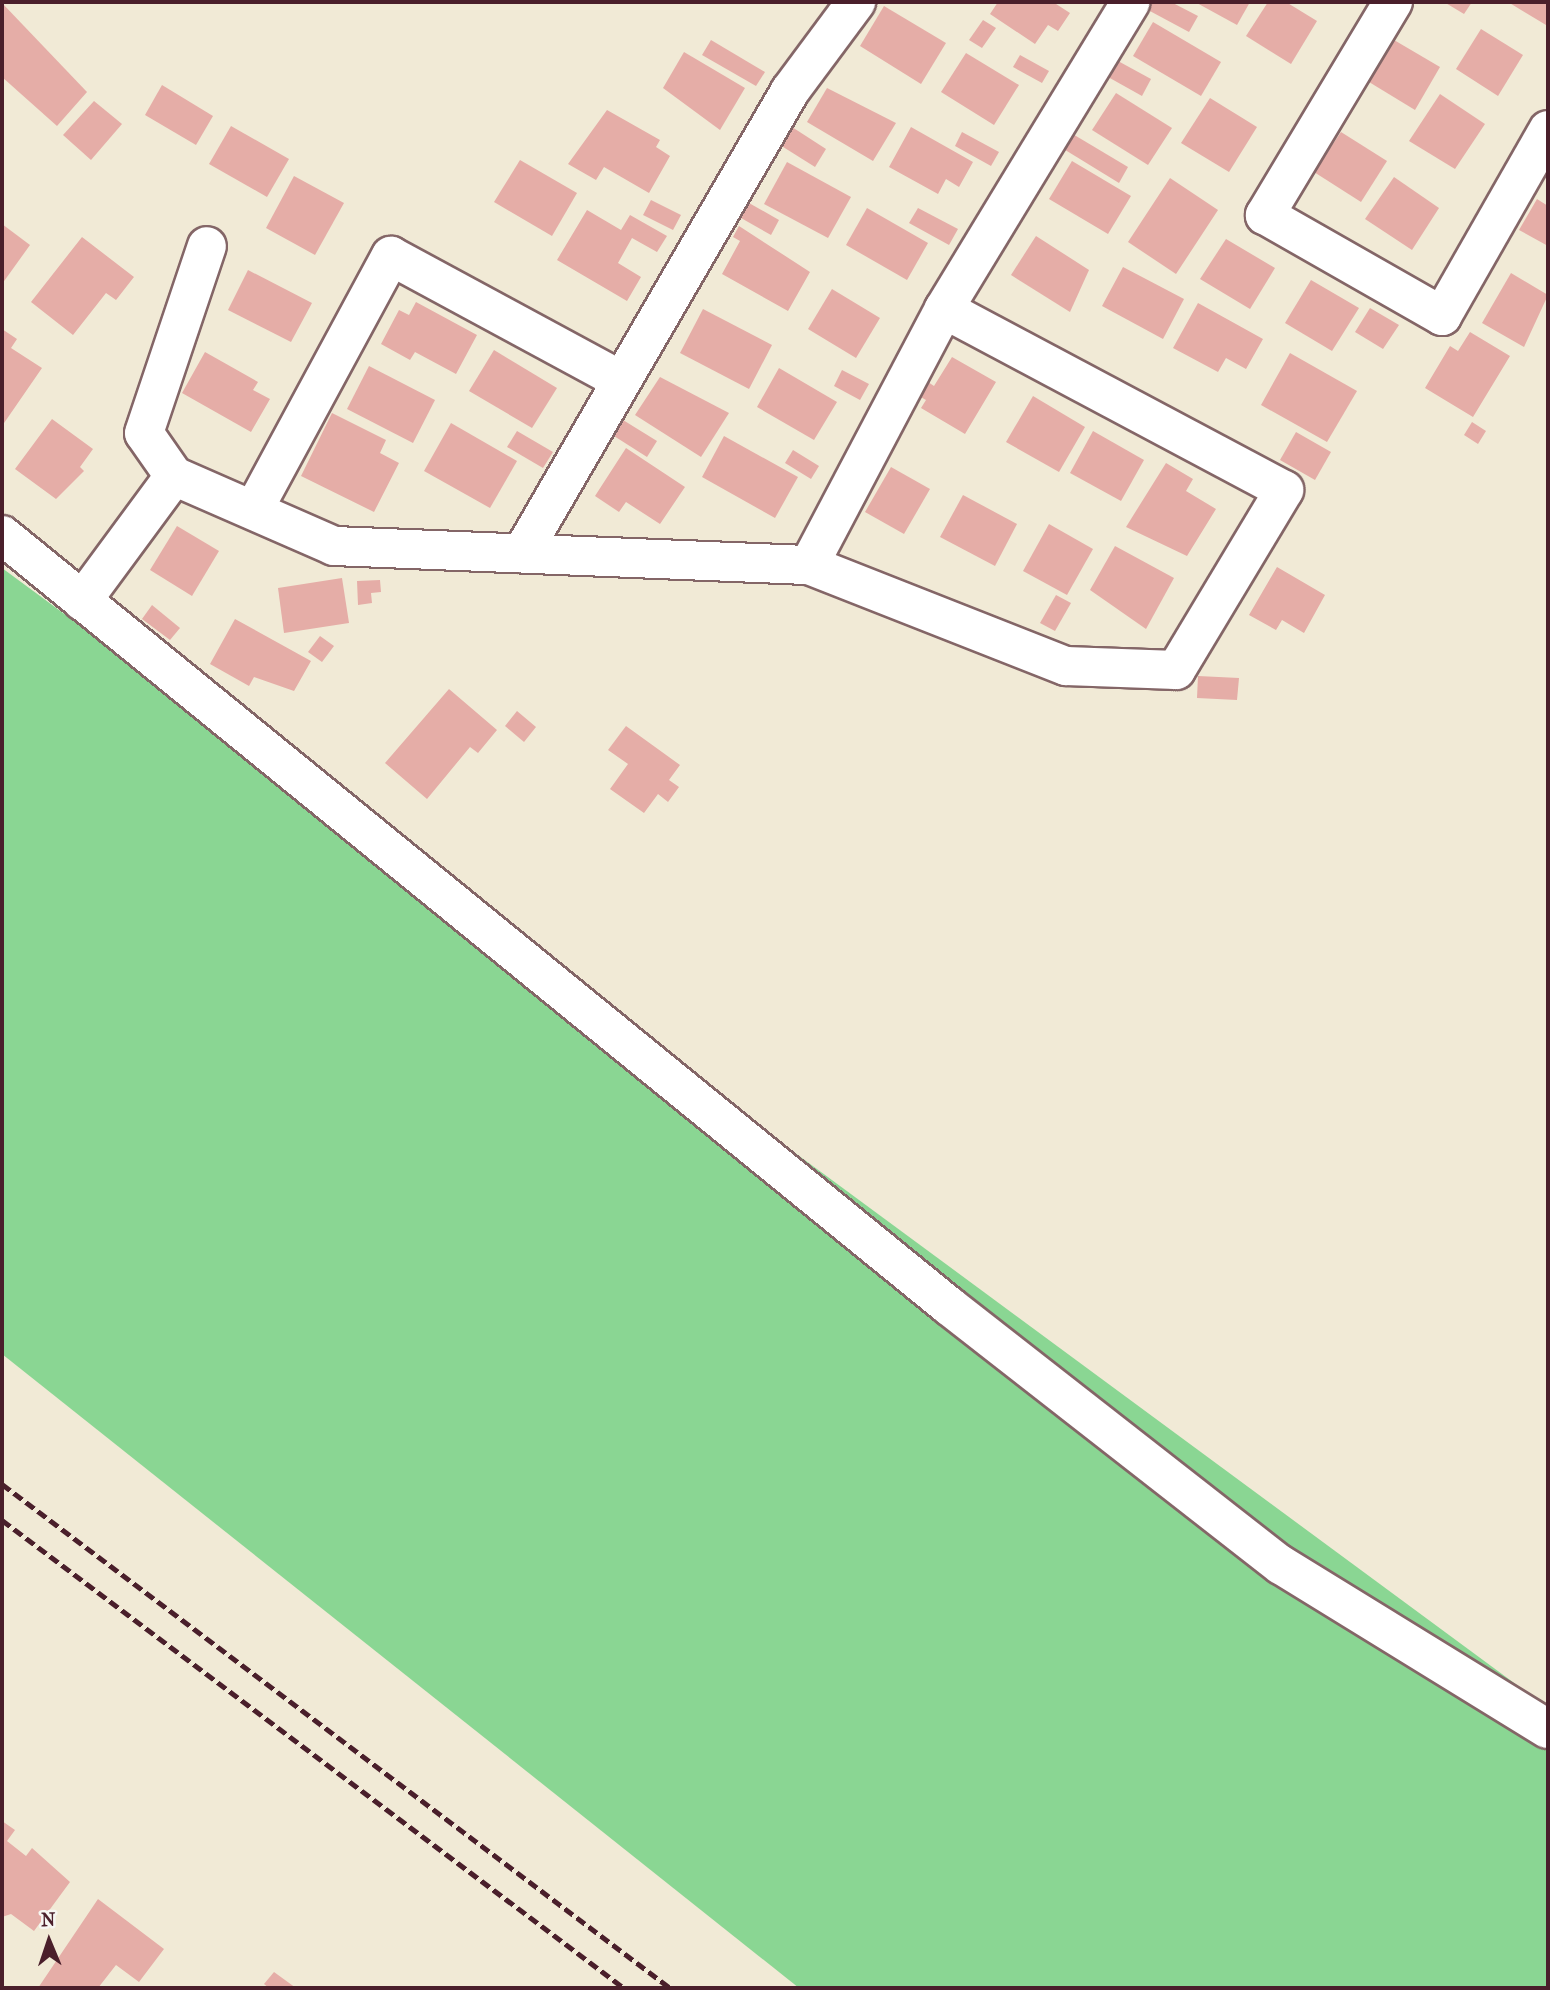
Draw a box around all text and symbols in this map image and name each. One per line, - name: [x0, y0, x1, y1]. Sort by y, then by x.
- north arrow: [14, 1906, 84, 1976]
- text: N: [41, 1909, 56, 1931]

